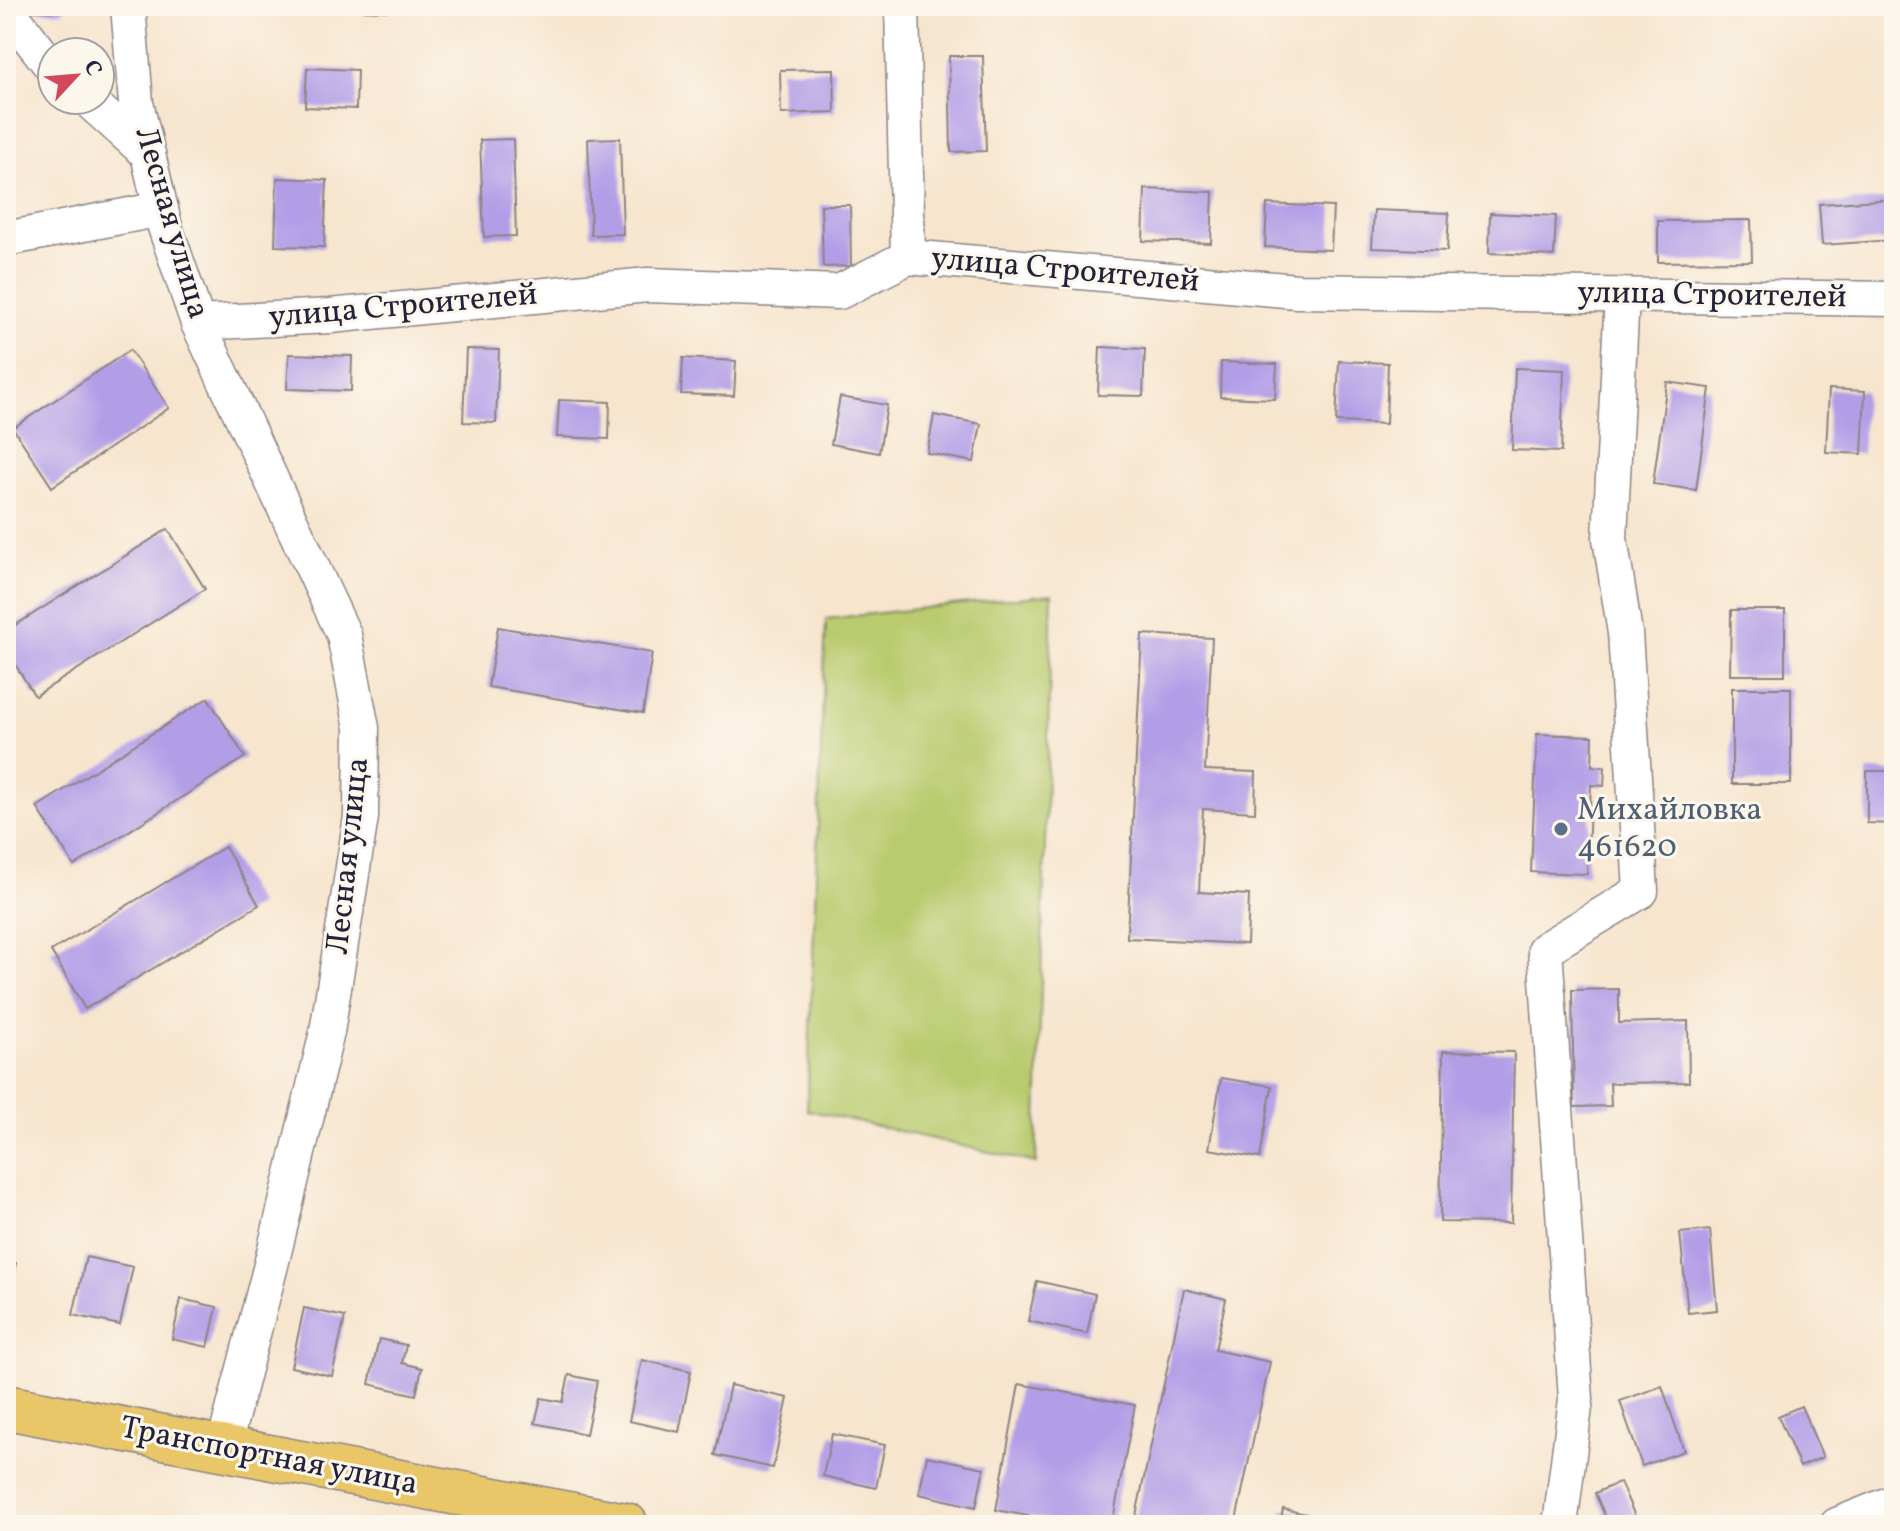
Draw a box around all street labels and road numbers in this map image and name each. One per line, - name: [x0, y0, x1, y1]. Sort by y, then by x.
- street label: Лесная улица: [123, 122, 219, 324]
- street label: улица Строителей: [929, 237, 1201, 305]
- street label: улица Строителей: [1577, 272, 1847, 320]
- street label: улица Строителей: [267, 273, 539, 341]
- street label: Лесная улица: [317, 755, 381, 957]
- street label: Транспортная улица: [117, 1407, 421, 1507]

